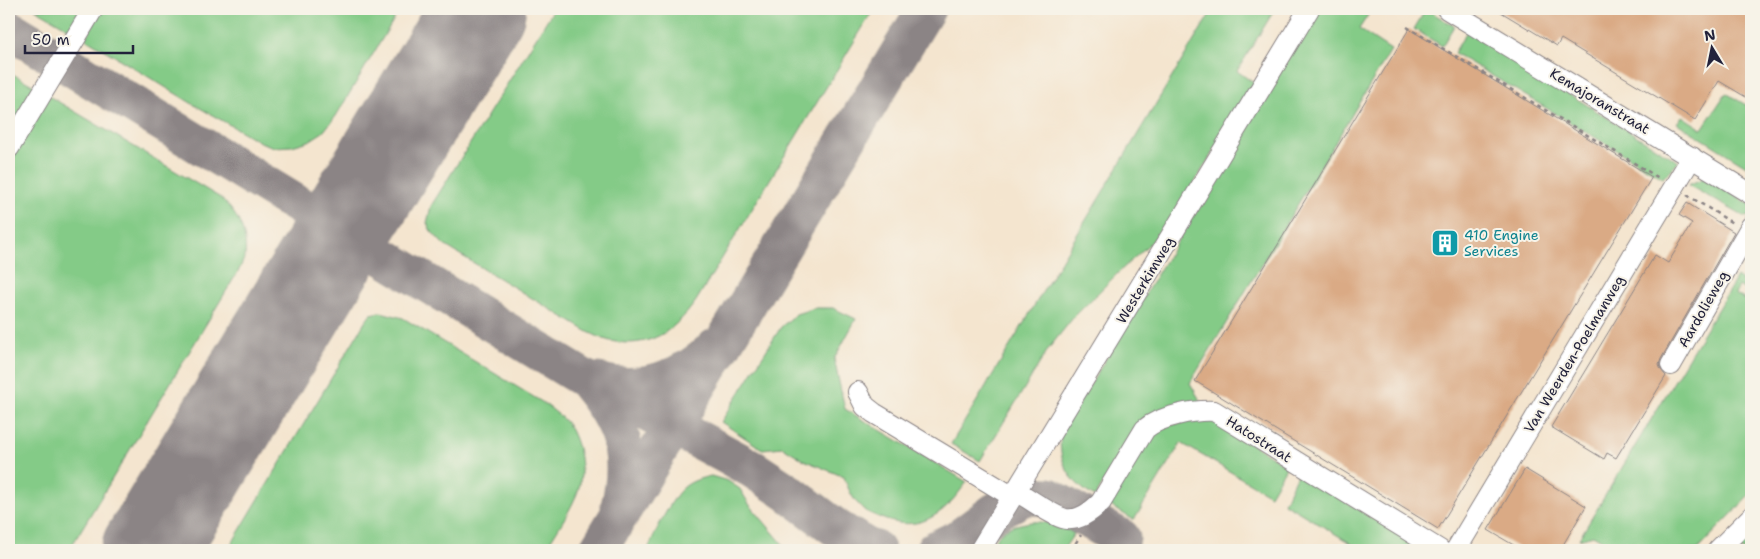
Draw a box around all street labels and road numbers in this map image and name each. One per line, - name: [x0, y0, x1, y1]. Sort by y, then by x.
- street label: Kemajoranstraat: [1547, 64, 1653, 138]
- street label: Westerkimweg: [1112, 233, 1178, 327]
- street label: Aardolieweg: [1674, 267, 1732, 351]
- street label: Van Weerden-Poelmanweg: [1520, 272, 1628, 436]
- street label: Hatostraat: [1223, 412, 1295, 466]

